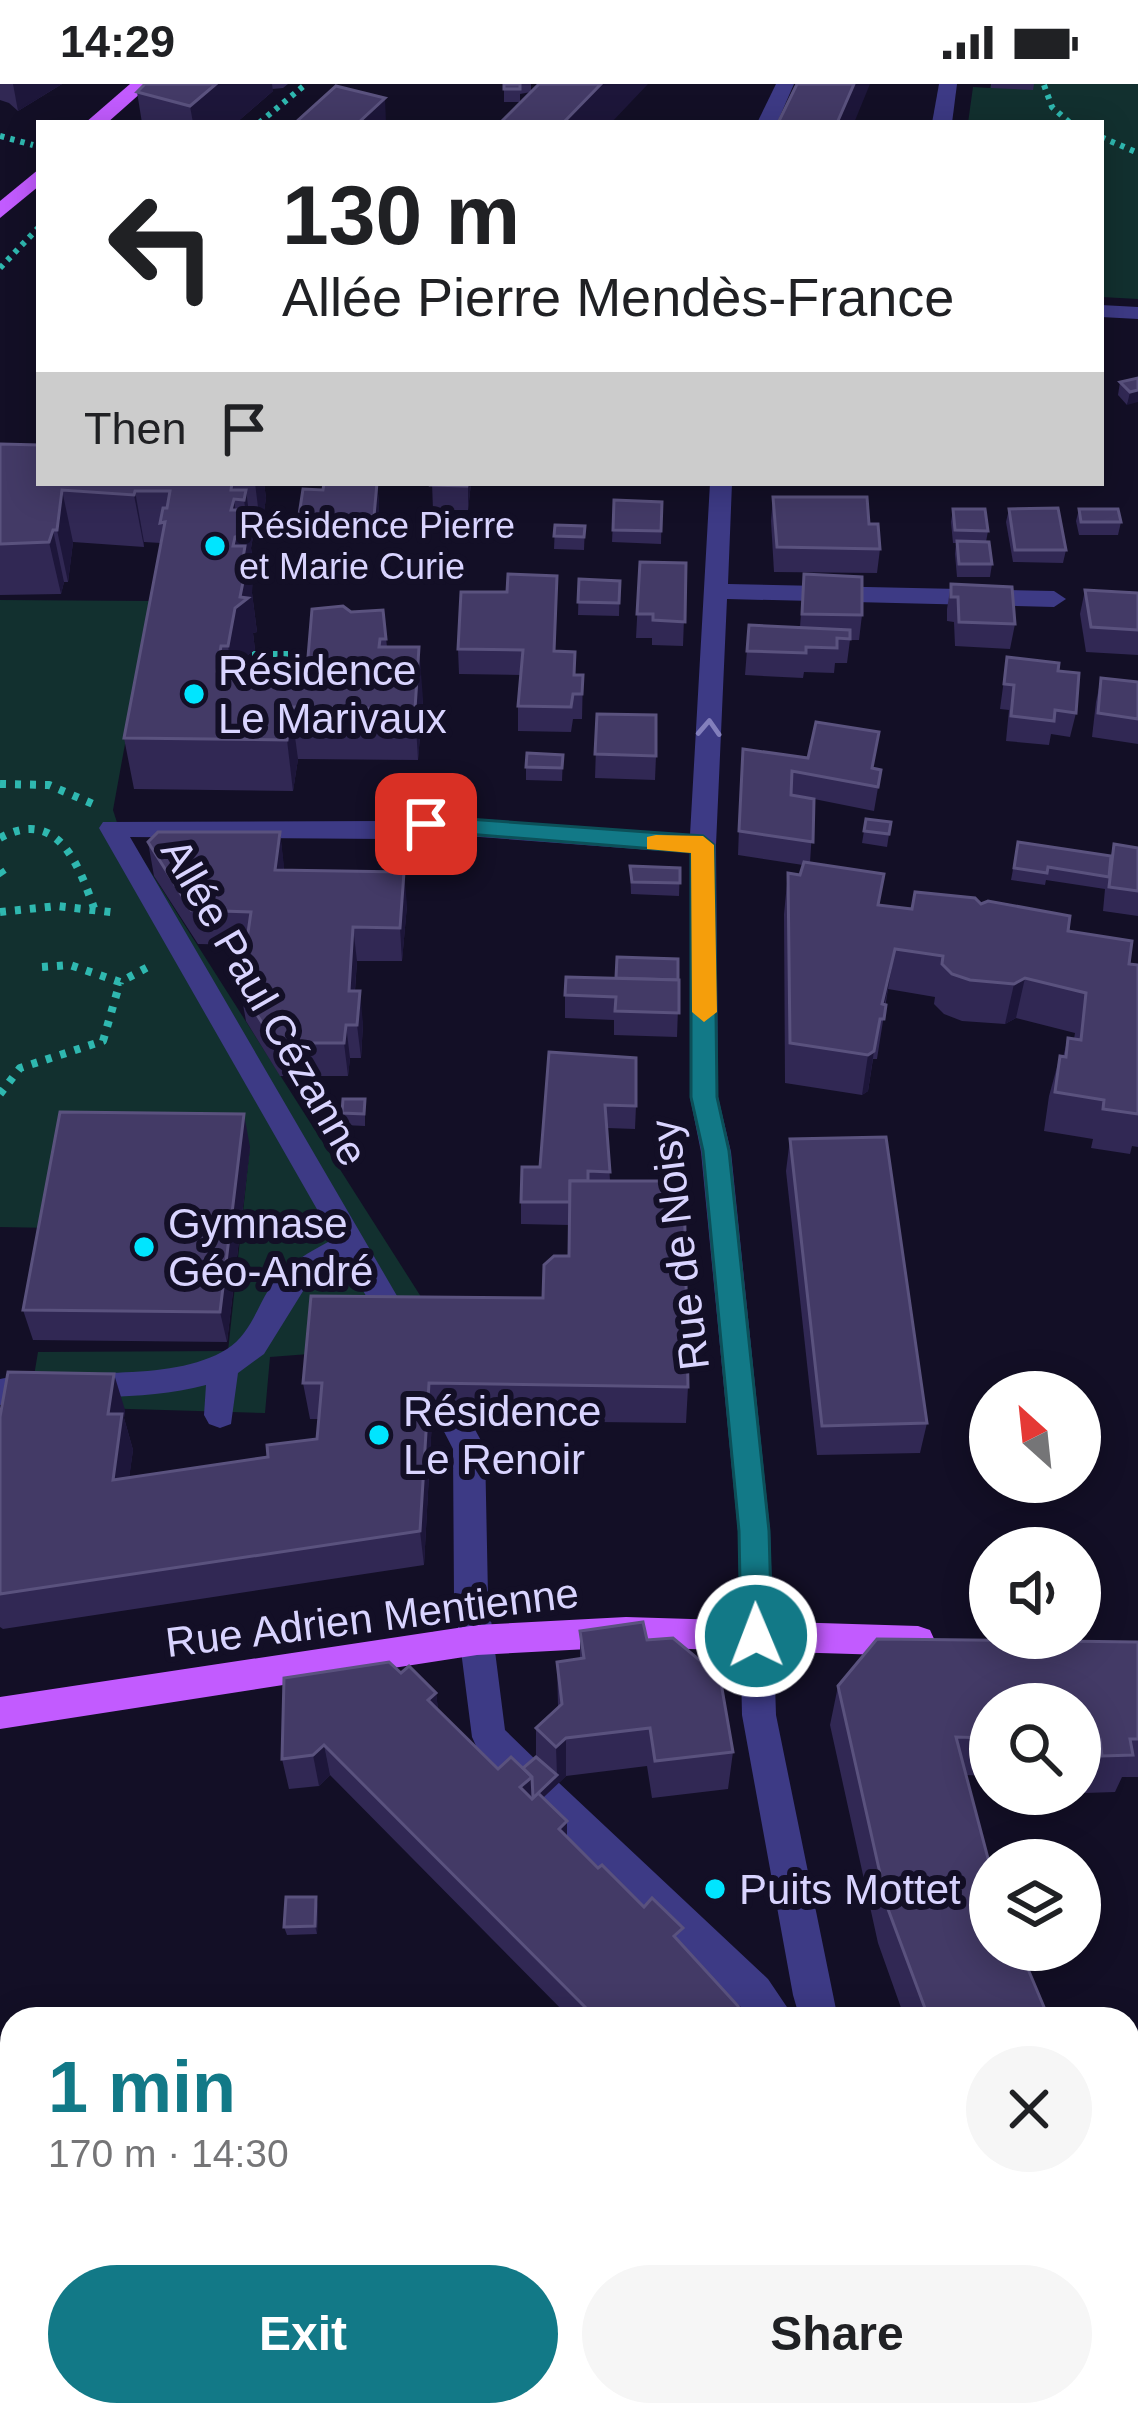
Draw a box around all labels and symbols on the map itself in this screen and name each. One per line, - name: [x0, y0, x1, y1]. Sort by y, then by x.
- place label: Résidence Pierre et Marie Curie: [239, 505, 515, 587]
- marker: Résidence Pierre et Marie Curie: [202, 533, 228, 559]
- place label: Résidence Le Marivaux: [218, 647, 447, 742]
- marker: Résidence Le Marivaux: [181, 681, 207, 707]
- one-way arrow: [696, 718, 722, 737]
- pin: [375, 773, 477, 875]
- street label: Allée Paul Cézanne: [152, 831, 377, 1174]
- street label: Rue de Noisy: [641, 1117, 718, 1373]
- place label: Gymnase Géo-André: [168, 1200, 373, 1295]
- marker: Gymnase Géo-André: [131, 1234, 157, 1260]
- north arrow: [969, 1371, 1101, 1503]
- place label: Résidence Le Renoir: [403, 1388, 601, 1483]
- marker: Résidence Le Renoir: [366, 1422, 392, 1448]
- street label: Rue Adrien Mentienne: [163, 1569, 581, 1666]
- position arrow: [693, 1573, 819, 1699]
- place label: Puits Mottet: [739, 1866, 961, 1913]
- marker: Puits Mottet: [702, 1876, 728, 1902]

